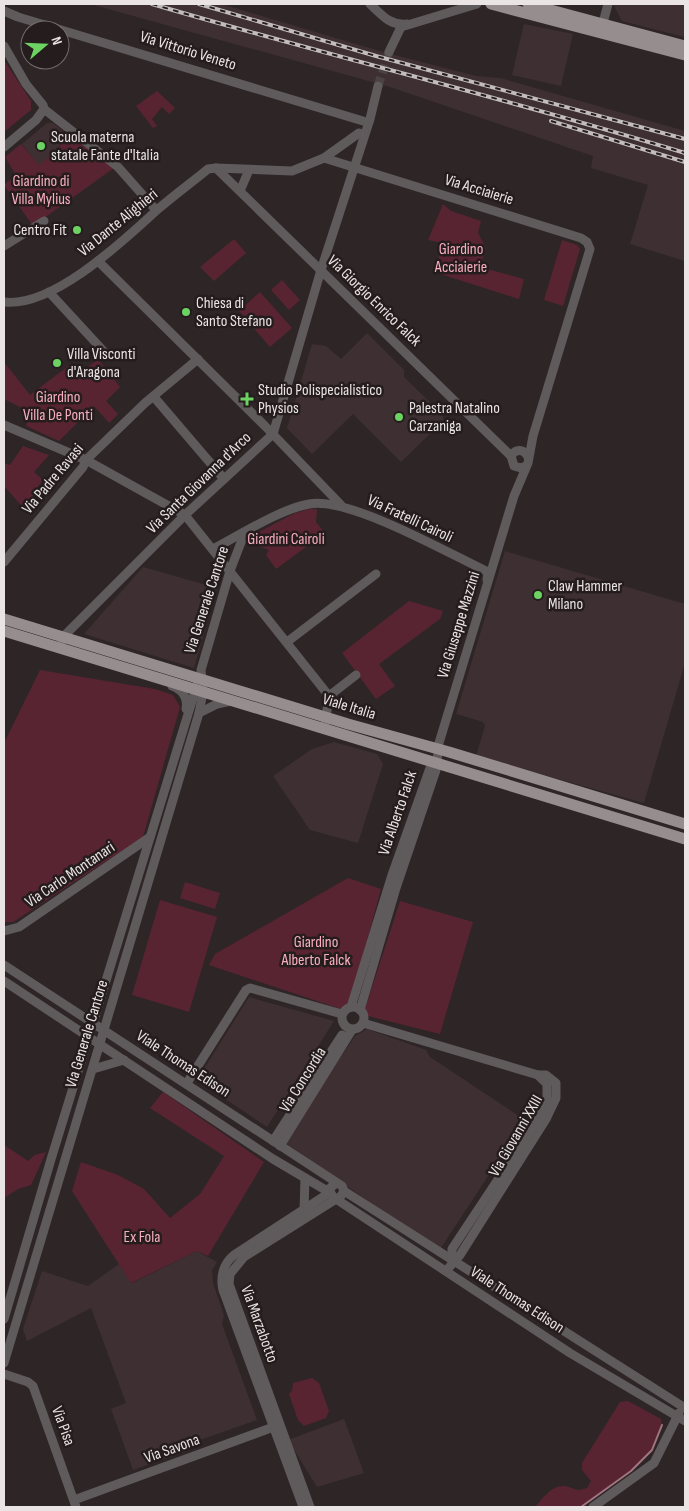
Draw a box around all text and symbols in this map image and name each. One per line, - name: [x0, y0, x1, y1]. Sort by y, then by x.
- north arrow: [20, 20, 70, 70]
- street label: Via Vittorio Veneto: [137, 27, 239, 75]
- text: N: [48, 35, 66, 47]
- place label: Scuola materna statale Fante d'Italia: [51, 128, 159, 165]
- marker: Scuola materna statale Fante d'Italia: [35, 140, 47, 152]
- street label: Via Acciaierie: [442, 171, 516, 209]
- park label: Giardino di Villa Mylius: [11, 172, 71, 209]
- street label: Via Dante Alighieri: [74, 185, 162, 261]
- place label: Centro Fit: [13, 221, 67, 240]
- marker: Centro Fit: [71, 224, 83, 236]
- park label: Giardino Acciaierie: [434, 240, 487, 277]
- street label: Via Giorgio Enrico Falck: [323, 251, 425, 351]
- place label: Chiesa di Santo Stefano: [196, 294, 272, 331]
- marker: Chiesa di Santo Stefano: [180, 306, 192, 318]
- place label: Villa Visconti d'Aragona: [67, 345, 136, 382]
- marker: Villa Visconti d'Aragona: [51, 357, 63, 369]
- place label: Studio Polispecialistico Physios: [258, 381, 382, 418]
- park label: Giardino Villa De Ponti: [23, 388, 93, 425]
- marker: Studio Polispecialistico Physios: [240, 392, 254, 406]
- place label: Palestra Natalino Carzaniga: [409, 399, 500, 436]
- marker: Palestra Natalino Carzaniga: [393, 411, 405, 423]
- street label: Via Santa Giovanna d'Arco: [143, 428, 255, 538]
- street label: Via Padre Ravasi: [18, 440, 88, 518]
- street label: Via Fratelli Cairoli: [364, 491, 456, 547]
- park label: Giardini Cairoli: [247, 530, 325, 549]
- street label: Via Generale Cantore: [181, 544, 233, 656]
- street label: Via Giuseppe Mazzini: [434, 569, 484, 681]
- place label: Claw Hammer Milano: [548, 577, 623, 614]
- marker: Claw Hammer Milano: [532, 589, 544, 601]
- street label: Viale Italia: [320, 690, 378, 724]
- street label: Via Alberto Falck: [375, 768, 421, 858]
- street label: Via Carlo Montanari: [22, 838, 118, 912]
- park label: Giardino Alberto Falck: [280, 933, 351, 970]
- street label: Via Generale Cantore: [62, 978, 112, 1090]
- street label: Viale Thomas Edison: [132, 1027, 234, 1101]
- street label: Via Concordia: [276, 1044, 330, 1116]
- street label: Via Giovanni XXIII: [485, 1092, 547, 1180]
- park label: Ex Fola: [124, 1228, 160, 1247]
- street label: Viale Thomas Edison: [466, 1263, 568, 1337]
- street label: Via Marzabotto: [236, 1283, 282, 1365]
- street label: Via Pisa: [47, 1404, 79, 1448]
- street label: Via Savona: [142, 1430, 202, 1468]

